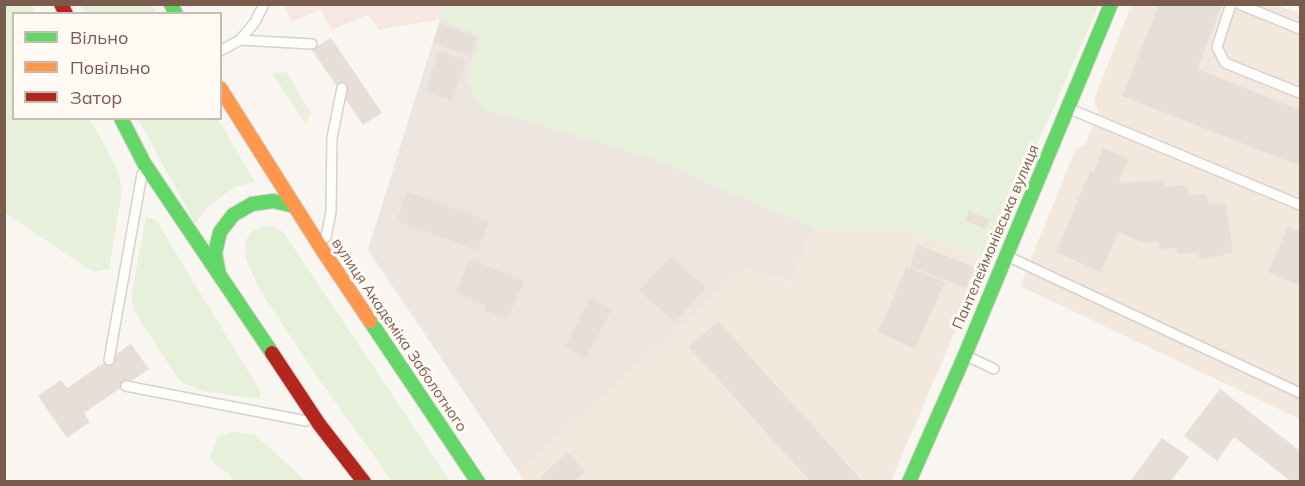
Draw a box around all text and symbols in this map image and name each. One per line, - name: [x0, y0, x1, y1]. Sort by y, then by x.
- legend: [12, 12, 222, 120]
- text: Вільно: [70, 26, 128, 49]
- text: Повільно: [70, 56, 150, 79]
- text: Затор: [70, 86, 122, 109]
- street label: Пантелеймонівська вулиця: [949, 142, 1043, 332]
- street label: вулиця Академіка Заболотного: [327, 235, 471, 435]

